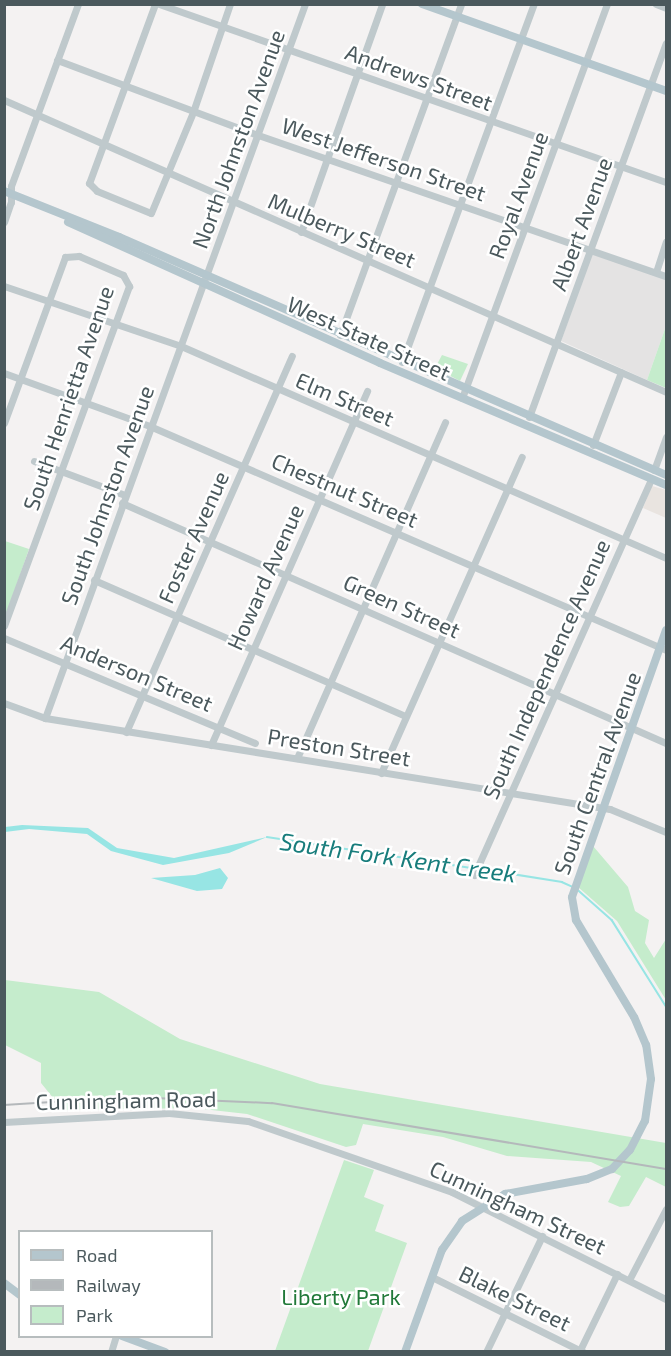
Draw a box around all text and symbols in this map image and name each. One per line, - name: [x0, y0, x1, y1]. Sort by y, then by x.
- street label: North Johnston Avenue: [186, 26, 290, 252]
- street label: Andrews Street: [342, 38, 496, 116]
- street label: West Jefferson Street: [278, 112, 490, 206]
- street label: Royal Avenue: [483, 127, 553, 263]
- street label: Albert Avenue: [545, 154, 617, 294]
- street label: Mulberry Street: [264, 187, 420, 273]
- street label: South Henrietta Avenue: [17, 282, 119, 514]
- street label: West State Street: [283, 290, 455, 386]
- street label: Elm Street: [292, 366, 398, 432]
- street label: South Johnston Avenue: [55, 381, 159, 609]
- street label: Chestnut Street: [268, 447, 422, 533]
- street label: Foster Avenue: [152, 466, 234, 608]
- street label: Howard Avenue: [221, 500, 309, 654]
- street label: South Independence Avenue: [477, 535, 615, 803]
- street label: Green Street: [340, 569, 464, 643]
- street label: Anderson Street: [57, 629, 217, 717]
- street label: South Central Avenue: [548, 667, 646, 879]
- street label: Preston Street: [266, 723, 412, 771]
- water label: South Fork Kent Creek: [278, 826, 518, 888]
- street label: Cunningham Road: [35, 1085, 217, 1115]
- street label: Cunningham Street: [426, 1155, 610, 1259]
- legend: [18, 1230, 213, 1338]
- text: Road: [76, 1244, 117, 1266]
- street label: Blake Street: [455, 1260, 575, 1336]
- text: Railway: [76, 1274, 141, 1296]
- park label: Liberty Park: [281, 1284, 401, 1310]
- text: Park: [76, 1304, 113, 1326]

